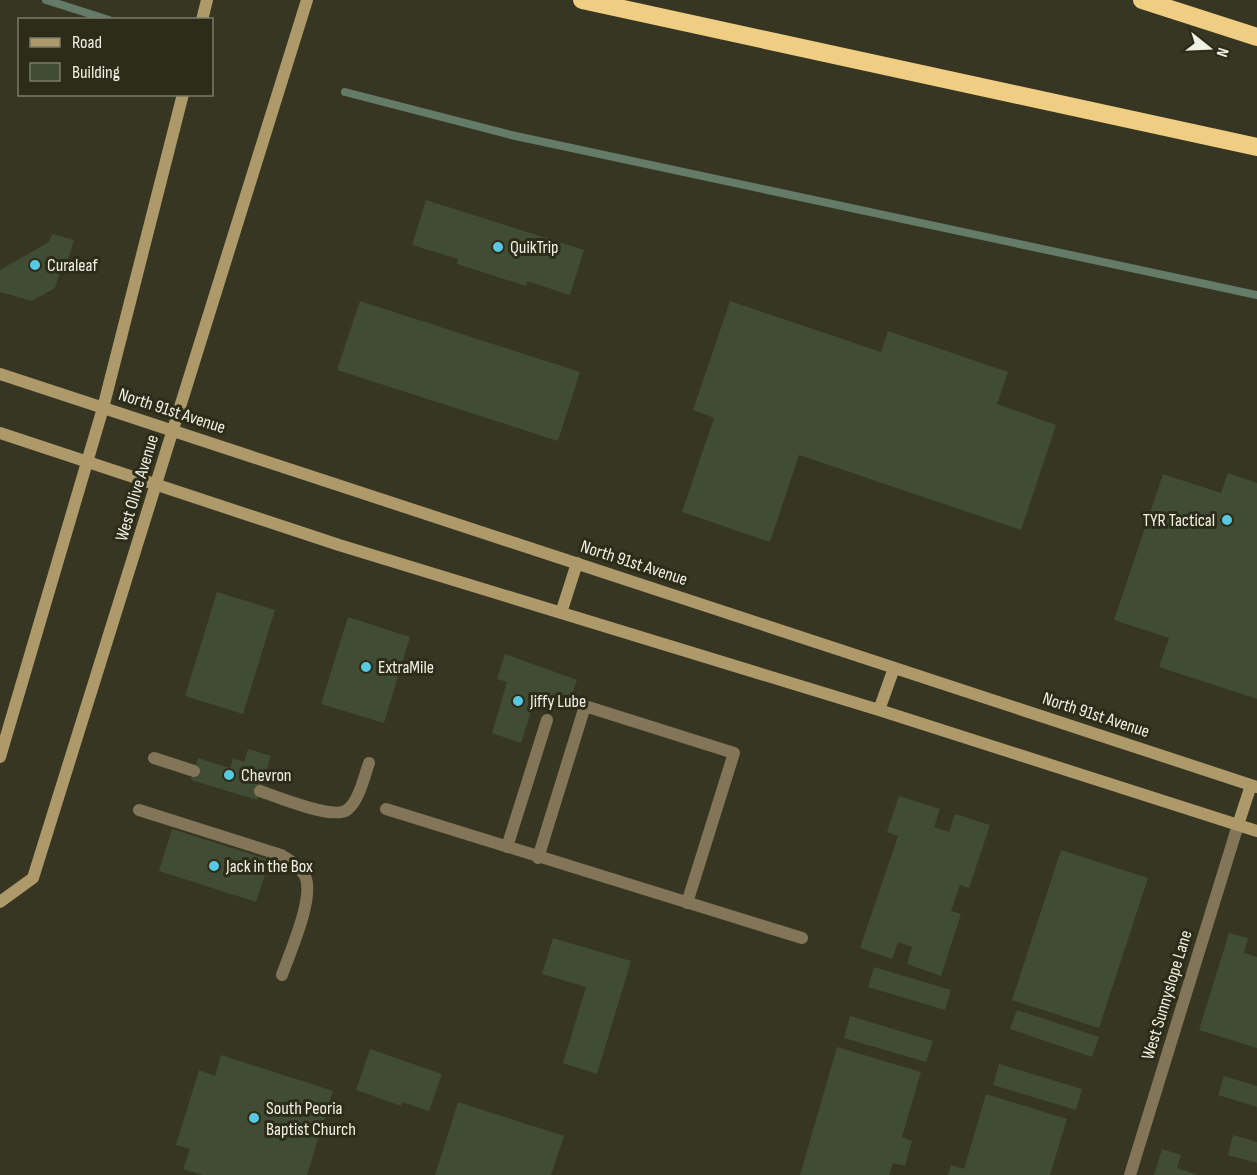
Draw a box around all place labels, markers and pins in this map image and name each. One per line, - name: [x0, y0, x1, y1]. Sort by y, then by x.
- place label: QuikTrip: [510, 237, 559, 258]
- marker: QuikTrip: [491, 240, 505, 254]
- place label: Curaleaf: [47, 255, 99, 276]
- marker: Curaleaf: [28, 258, 42, 272]
- place label: TYR Tactical: [1143, 510, 1215, 531]
- marker: TYR Tactical: [1220, 513, 1234, 527]
- place label: ExtraMile: [378, 657, 434, 678]
- marker: ExtraMile: [359, 660, 373, 674]
- place label: Jiffy Lube: [529, 691, 586, 712]
- marker: Jiffy Lube: [511, 694, 525, 708]
- place label: Chevron: [241, 765, 292, 786]
- marker: Chevron: [222, 768, 236, 782]
- place label: Jack in the Box: [225, 856, 313, 877]
- marker: Jack in the Box: [207, 859, 221, 873]
- place label: South Peoria Baptist Church: [266, 1098, 356, 1140]
- marker: South Peoria Baptist Church: [247, 1111, 261, 1125]

